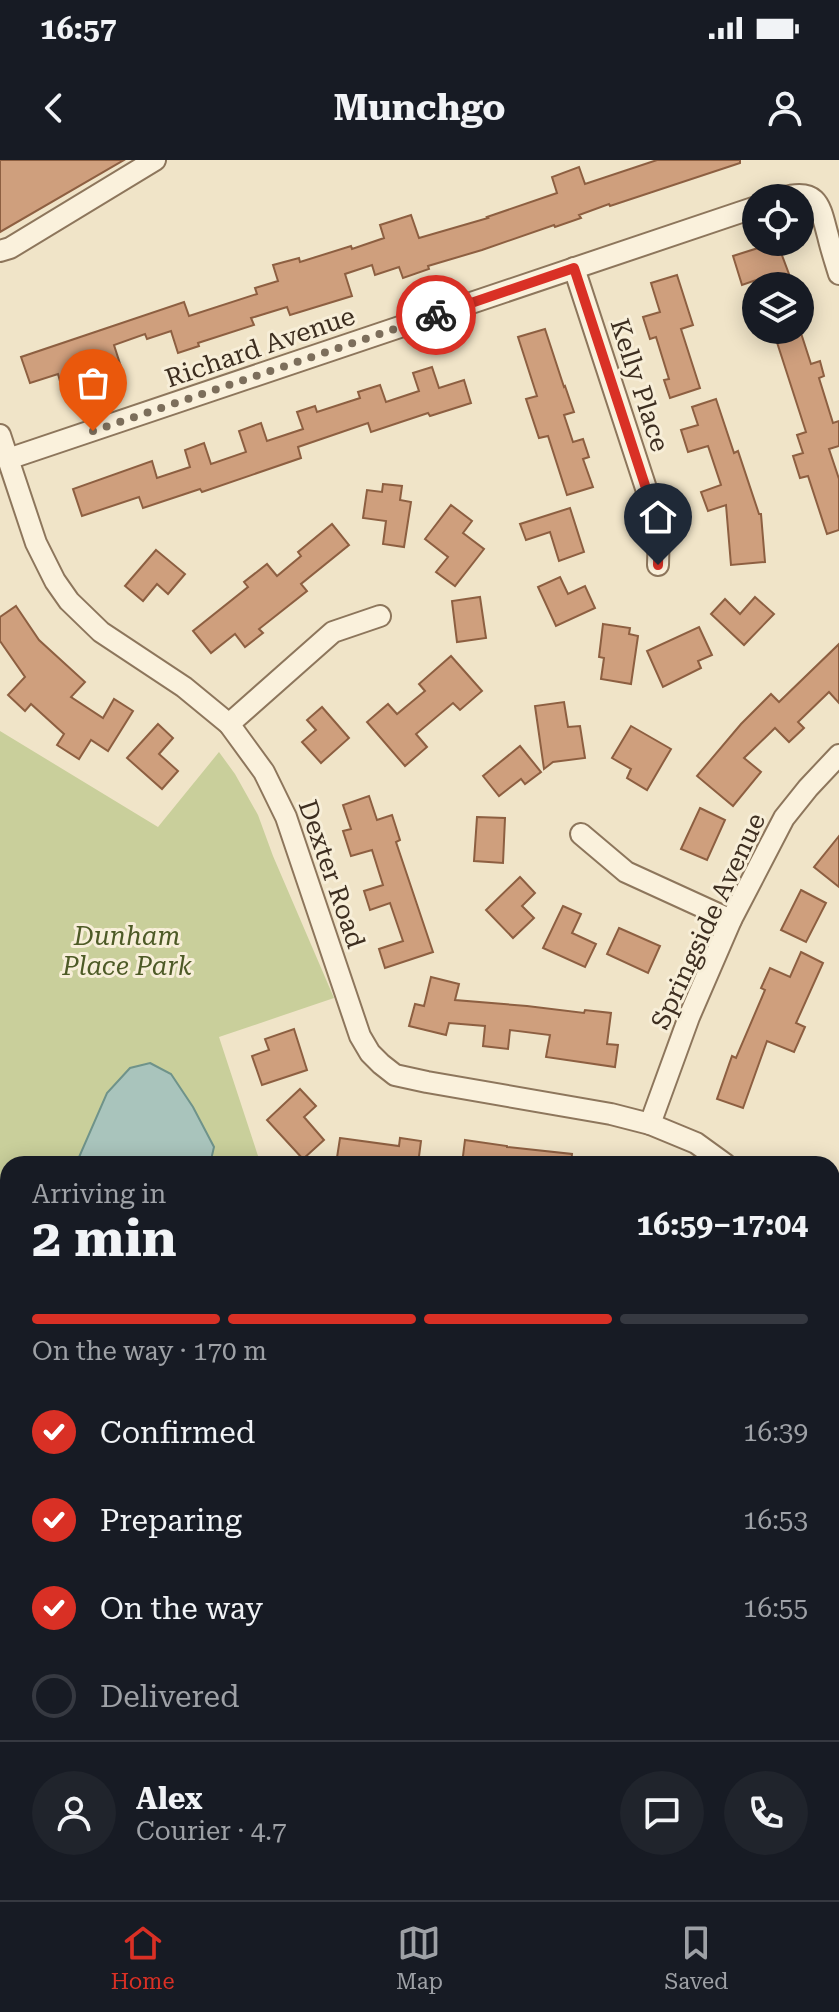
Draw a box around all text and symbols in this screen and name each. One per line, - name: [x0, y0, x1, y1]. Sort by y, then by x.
- text: 16:57: [40, 11, 117, 46]
- icon: back: [32, 86, 76, 130]
- icon: person: [763, 86, 807, 130]
- text: Munchgo: [334, 87, 505, 129]
- map controls: [742, 184, 814, 344]
- button: locate: [742, 184, 814, 256]
- button: layers: [742, 272, 814, 344]
- courier: [396, 275, 476, 355]
- icon: bike: [414, 293, 458, 337]
- street label: Richard Avenue: [161, 300, 359, 394]
- street label: Kelly Place: [604, 315, 676, 455]
- pin: [59, 349, 127, 431]
- icon: bag: [71, 361, 115, 405]
- pin: [624, 483, 692, 565]
- icon: home: [636, 495, 680, 539]
- street label: Dexter Road: [293, 796, 371, 952]
- street label: Springside Avenue: [645, 808, 771, 1034]
- park label: Dunham Place Park: [61, 921, 193, 981]
- text: Arriving in: [32, 1179, 166, 1209]
- text: 16:59–17:04: [636, 1207, 808, 1242]
- text: 2 min: [32, 1208, 177, 1269]
- text: On the way · 170 m: [32, 1336, 267, 1366]
- icon: check: [32, 1410, 76, 1454]
- text: Confirmed: [100, 1415, 255, 1450]
- text: 16:39: [743, 1417, 808, 1447]
- icon: check: [32, 1498, 76, 1542]
- text: Preparing: [100, 1503, 242, 1538]
- text: 16:53: [743, 1505, 808, 1535]
- icon: check: [32, 1586, 76, 1630]
- text: On the way: [100, 1591, 263, 1626]
- text: 16:55: [743, 1593, 808, 1623]
- text: Delivered: [100, 1679, 239, 1714]
- button: person: [32, 1771, 116, 1855]
- button: chat: [620, 1771, 704, 1855]
- button: phone: [724, 1771, 808, 1855]
- text: Alex: [136, 1781, 203, 1816]
- text: Courier · 4.7: [136, 1816, 286, 1846]
- tab: Home: [111, 1921, 174, 1994]
- tab: Map: [396, 1921, 443, 1994]
- tab: Saved: [664, 1921, 728, 1994]

